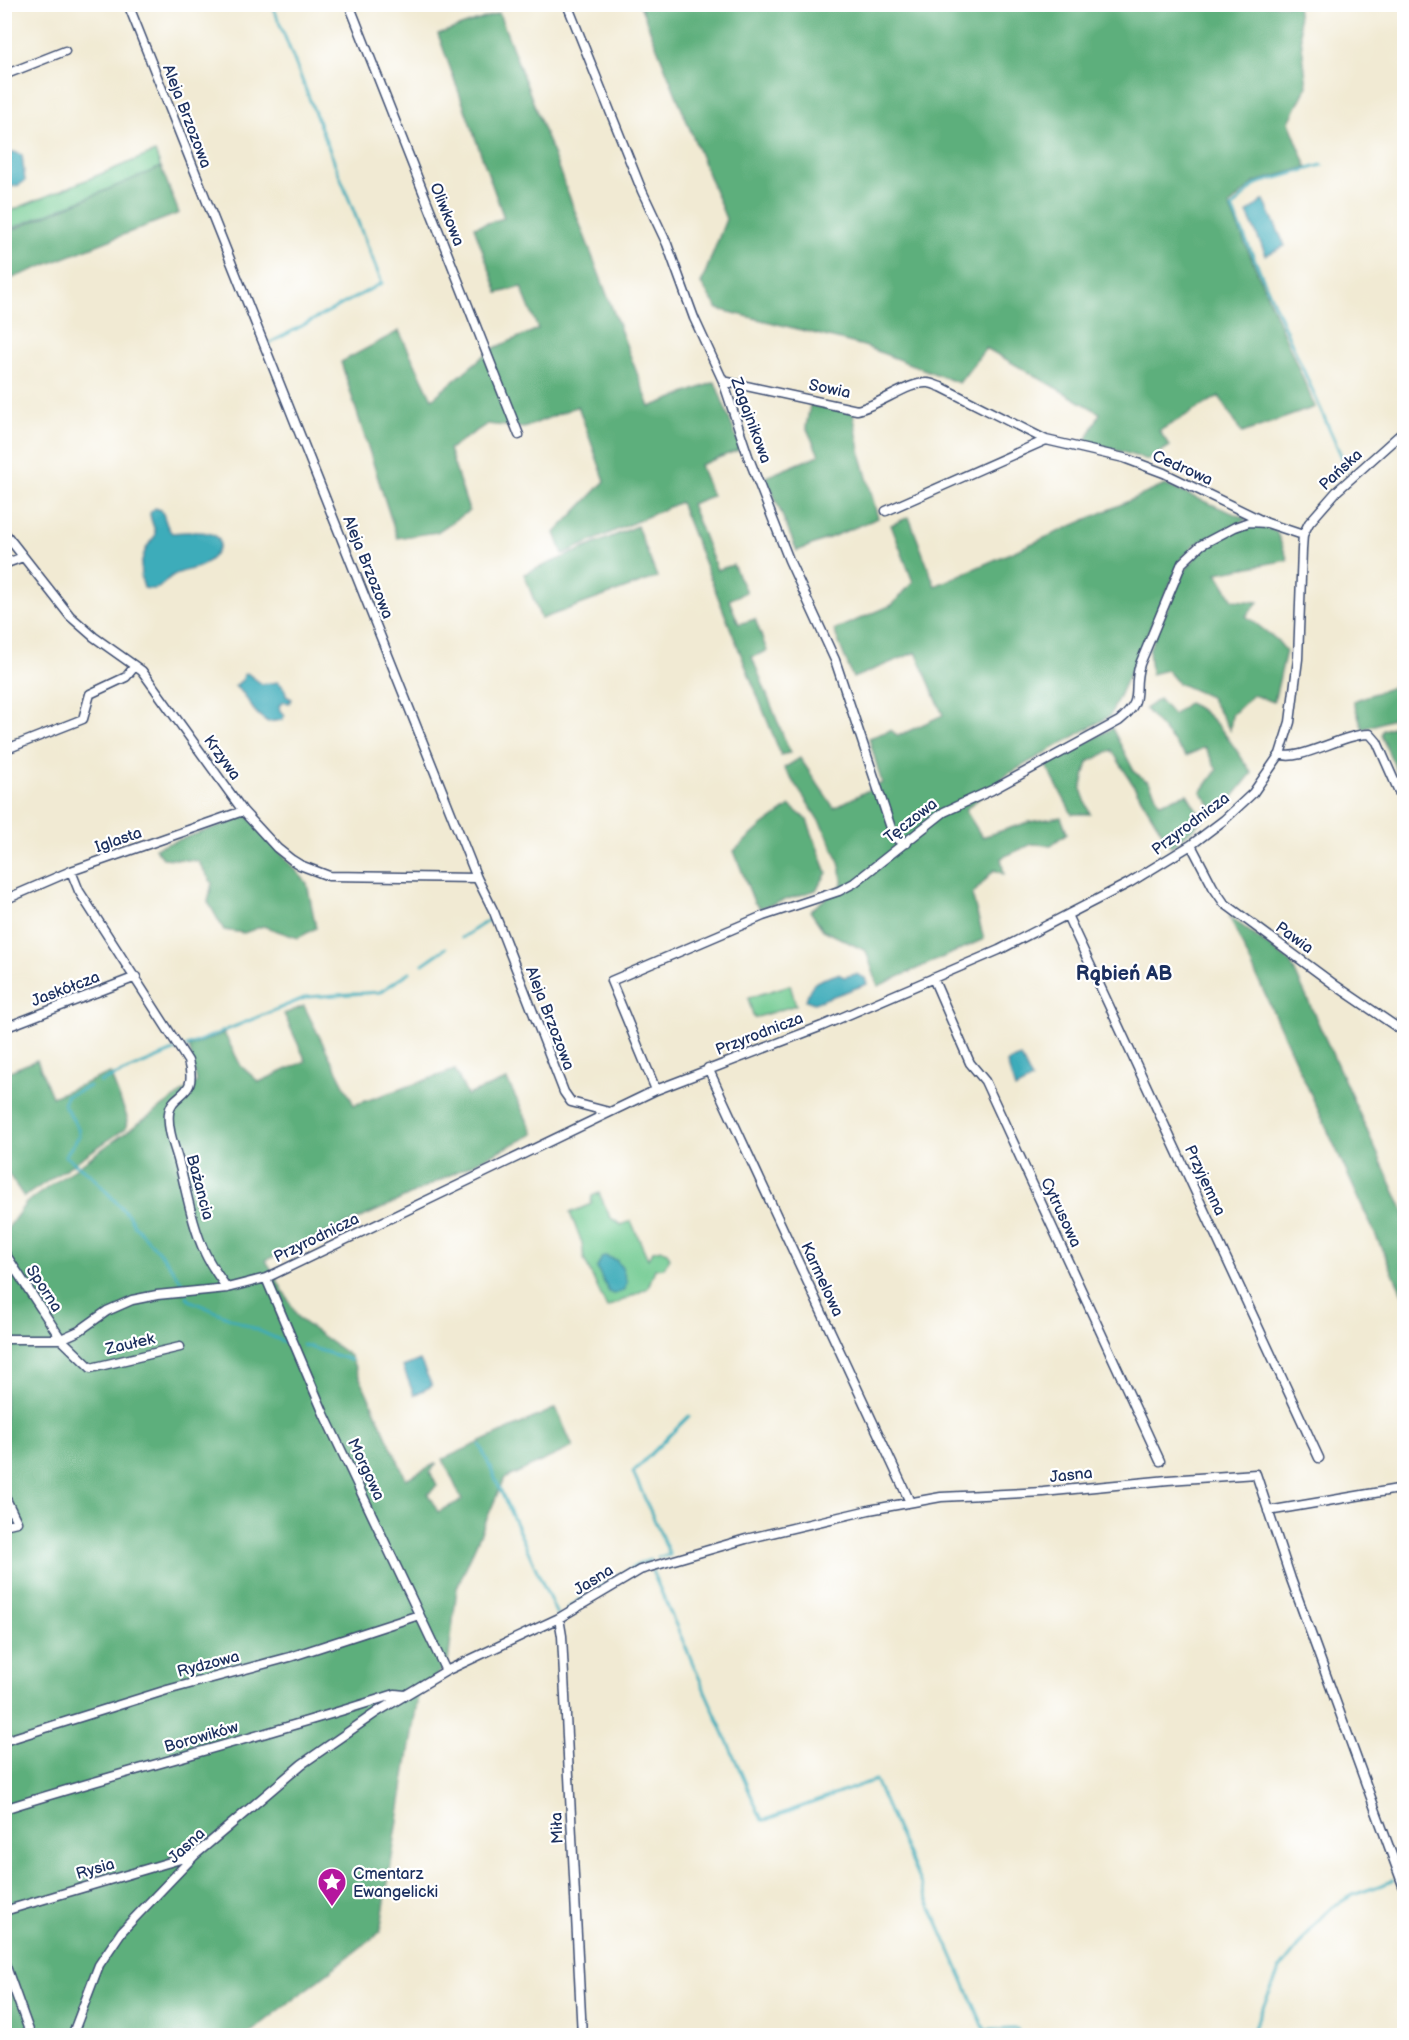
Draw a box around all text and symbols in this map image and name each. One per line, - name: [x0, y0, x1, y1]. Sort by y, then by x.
- street label: Aleja Brzozowa: [158, 62, 215, 171]
- street label: Oliwkowa: [425, 180, 468, 249]
- street label: Zagajnikowa: [726, 374, 775, 466]
- street label: Sowia: [807, 376, 852, 403]
- street label: Pańska: [1316, 446, 1366, 495]
- street label: Cedrowa: [1149, 447, 1216, 490]
- street label: Aleja Brzozowa: [338, 513, 397, 622]
- street label: Krzywa: [199, 732, 244, 784]
- street label: Przyrodnicza: [1148, 789, 1234, 860]
- street label: Tęczowa: [881, 795, 941, 848]
- street label: Iglasta: [93, 824, 144, 857]
- street label: Pawia: [1272, 918, 1317, 958]
- district label: Rąbień AB: [1076, 962, 1172, 986]
- street label: Aleja Brzozowa: [521, 964, 578, 1073]
- street label: Jaskółcza: [29, 968, 102, 1011]
- street label: Przyrodnicza: [713, 1009, 806, 1060]
- street label: Przyjemna: [1180, 1142, 1229, 1219]
- street label: Bażancia: [182, 1153, 217, 1222]
- street label: Cytrusowa: [1036, 1175, 1085, 1251]
- street label: Przyrodnicza: [271, 1210, 362, 1267]
- street label: Karmelowa: [796, 1239, 847, 1320]
- street label: Sporna: [22, 1262, 66, 1316]
- street label: Zaułek: [103, 1330, 157, 1360]
- street label: Morgowa: [343, 1436, 388, 1504]
- street label: Jasna: [1049, 1464, 1094, 1487]
- street label: Jasna: [570, 1561, 617, 1600]
- street label: Rydzowa: [175, 1647, 242, 1682]
- street label: Borowików: [162, 1718, 241, 1757]
- street label: Miła: [547, 1812, 568, 1844]
- street label: Jasna: [165, 1824, 209, 1868]
- street label: Rysia: [74, 1855, 117, 1884]
- place label: Cmentarz Ewangelicki: [353, 1865, 438, 1902]
- place icon: Cmentarz Ewangelicki: [316, 1866, 348, 1908]

